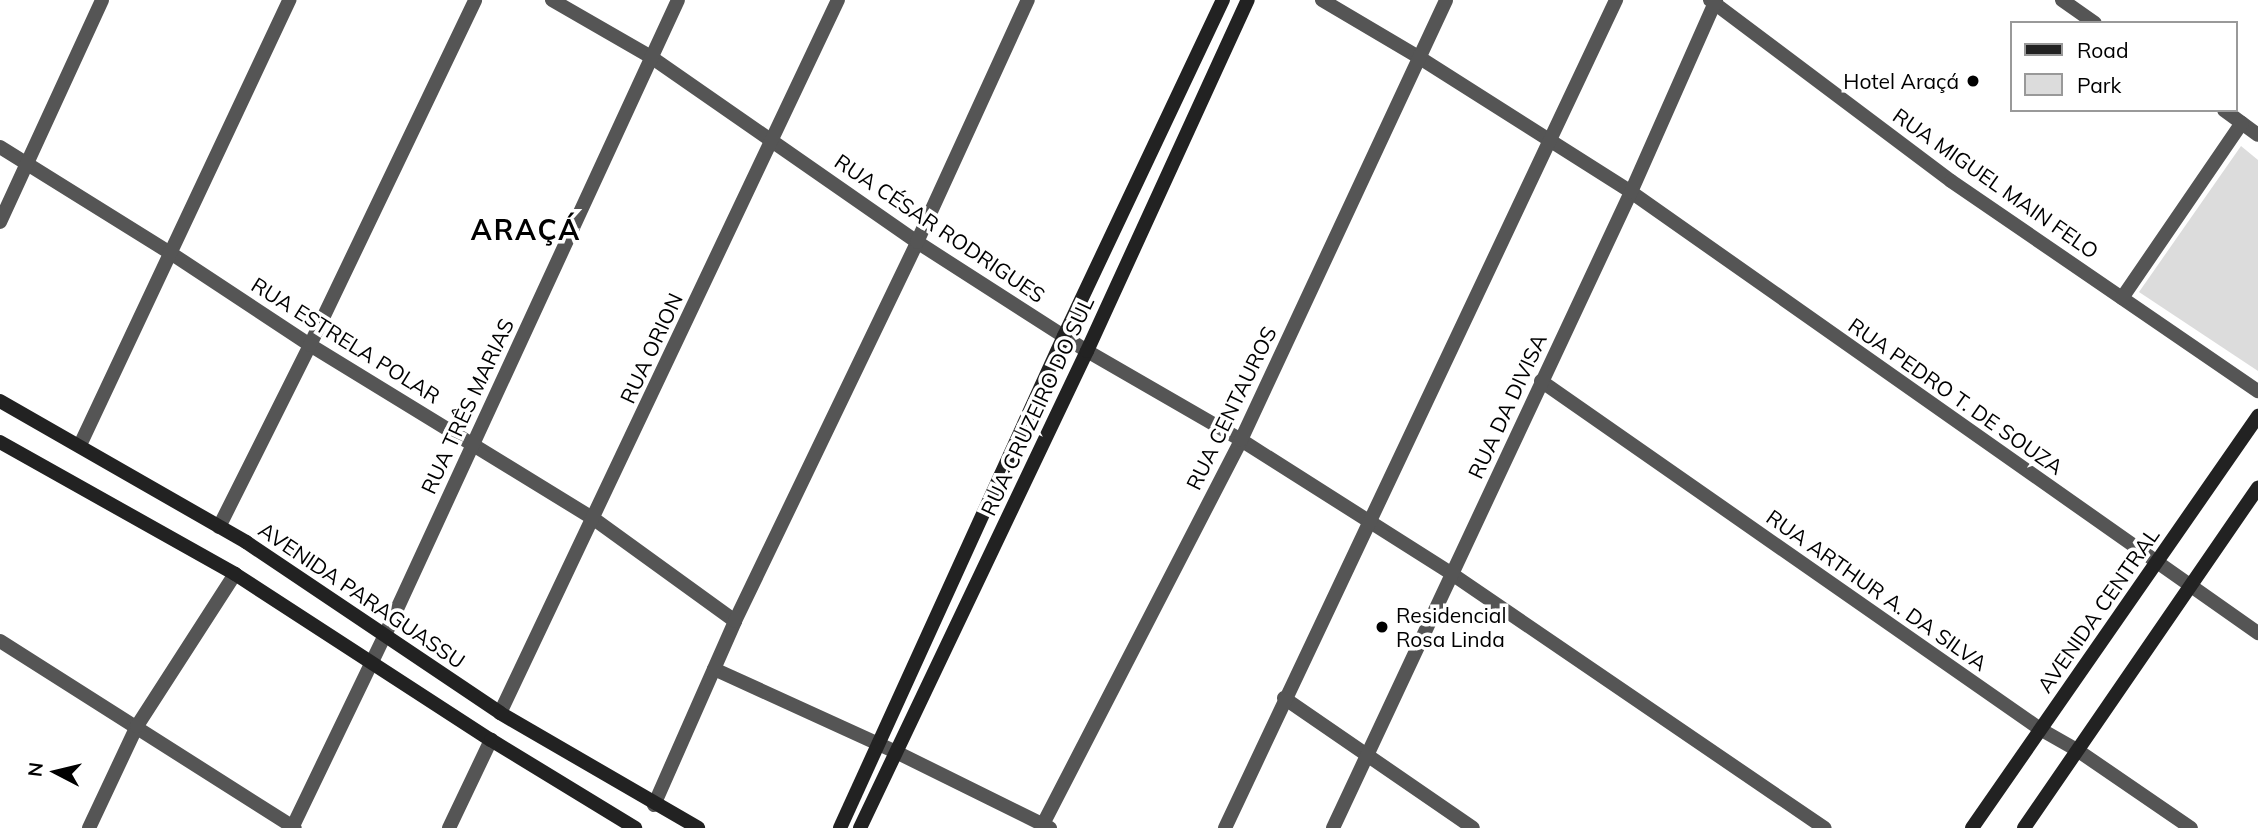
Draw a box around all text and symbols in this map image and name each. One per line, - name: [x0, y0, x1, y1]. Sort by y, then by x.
- legend: [2010, 21, 2237, 112]
- text: Road: [2077, 37, 2128, 63]
- place label: Hotel Araçá: [1843, 68, 1959, 94]
- text: Park: [2077, 72, 2121, 98]
- marker: Hotel Araçá: [1965, 73, 1981, 89]
- street label: RUA MIGUEL MAIN FELO: [1888, 102, 2104, 264]
- street label: RUA CÉSAR RODRIGUES: [830, 148, 1050, 308]
- district label: ARAÇÁ: [471, 213, 581, 247]
- street label: RUA ESTRELA POLAR: [247, 272, 445, 408]
- street label: RUA ORION: [614, 289, 688, 407]
- street label: RUA CRUZEIRO DO SUL: [975, 293, 1099, 519]
- street label: RUA PEDRO T. DE SOUZA: [1844, 312, 2068, 480]
- street label: RUA TRÊS MARIAS: [415, 314, 519, 498]
- street label: RUA CENTAUROS: [1181, 322, 1281, 494]
- street label: RUA DA DIVISA: [1462, 330, 1552, 482]
- street label: RUA ARTHUR A. DA SILVA: [1762, 504, 1992, 676]
- street label: AVENIDA PARAGUASSU: [254, 517, 470, 673]
- street label: AVENIDA CENTRAL: [2032, 523, 2164, 697]
- place label: Residencial Rosa Linda: [1396, 602, 1506, 652]
- marker: Residencial Rosa Linda: [1374, 619, 1390, 635]
- north arrow: [21, 737, 91, 807]
- text: N: [22, 761, 48, 778]

